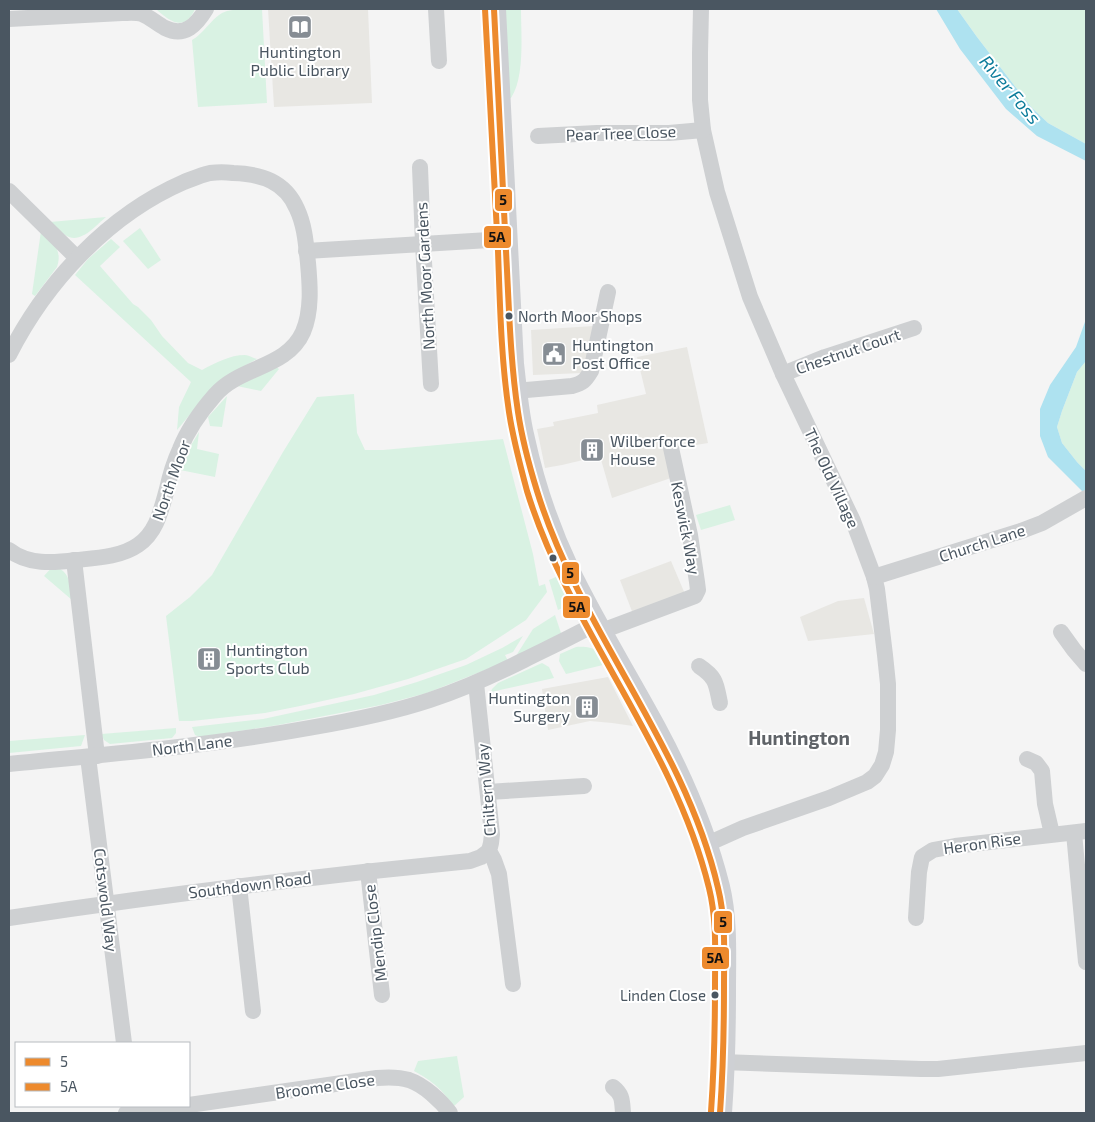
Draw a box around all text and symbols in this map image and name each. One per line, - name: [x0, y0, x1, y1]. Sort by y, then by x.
- library icon: Huntington Public Library: [287, 14, 313, 40]
- place label: Huntington Public Library: [250, 42, 350, 79]
- water label: River Foss: [976, 50, 1046, 128]
- street label: Pear Tree Close: [565, 121, 677, 144]
- line badge: 5: [494, 188, 513, 212]
- text: 5: [499, 191, 507, 208]
- street label: North Moor Gardens: [411, 202, 438, 350]
- line badge: 5A: [483, 225, 512, 249]
- text: 5A: [489, 228, 506, 245]
- place label: North Moor Shops: [518, 307, 642, 325]
- marker: North Moor Shops: [504, 311, 514, 321]
- street label: Chestnut Court: [793, 324, 903, 377]
- place label: Huntington Post Office: [572, 335, 654, 372]
- public building icon: Huntington Post Office: [541, 341, 567, 367]
- street label: The Old Village: [801, 425, 864, 531]
- place label: Wilberforce House: [610, 431, 696, 468]
- street label: North Moor: [147, 436, 194, 523]
- building icon: Wilberforce House: [579, 437, 605, 463]
- street label: Keswick Way: [668, 480, 705, 577]
- street label: Church Lane: [936, 520, 1027, 565]
- unlabelled marker: [548, 553, 558, 563]
- line badge: 5: [561, 561, 580, 585]
- text: 5: [566, 564, 574, 581]
- line badge: 5A: [562, 595, 591, 619]
- text: 5A: [569, 598, 586, 615]
- place label: Huntington Sports Club: [226, 640, 310, 677]
- building icon: Huntington Sports Club: [196, 646, 222, 672]
- place label: Huntington Surgery: [488, 688, 571, 725]
- building icon: Huntington Surgery: [574, 694, 600, 720]
- district label: Huntington: [748, 726, 850, 749]
- street label: North Lane: [151, 730, 233, 759]
- street label: Chiltern Way: [472, 742, 499, 837]
- street label: Heron Rise: [942, 828, 1022, 857]
- street label: Cotswold Way: [91, 847, 122, 953]
- street label: Southdown Road: [187, 868, 312, 901]
- street label: Mendip Close: [359, 883, 390, 983]
- line badge: 5: [713, 910, 733, 934]
- text: 5: [719, 913, 727, 930]
- line badge: 5A: [701, 946, 730, 970]
- text: 5A: [707, 949, 724, 966]
- place label: Linden Close: [620, 986, 706, 1004]
- marker: Linden Close: [710, 990, 720, 1000]
- legend: [15, 1042, 190, 1107]
- text: 5: [60, 1052, 68, 1070]
- street label: Broome Close: [274, 1069, 376, 1102]
- text: 5A: [60, 1077, 78, 1095]

